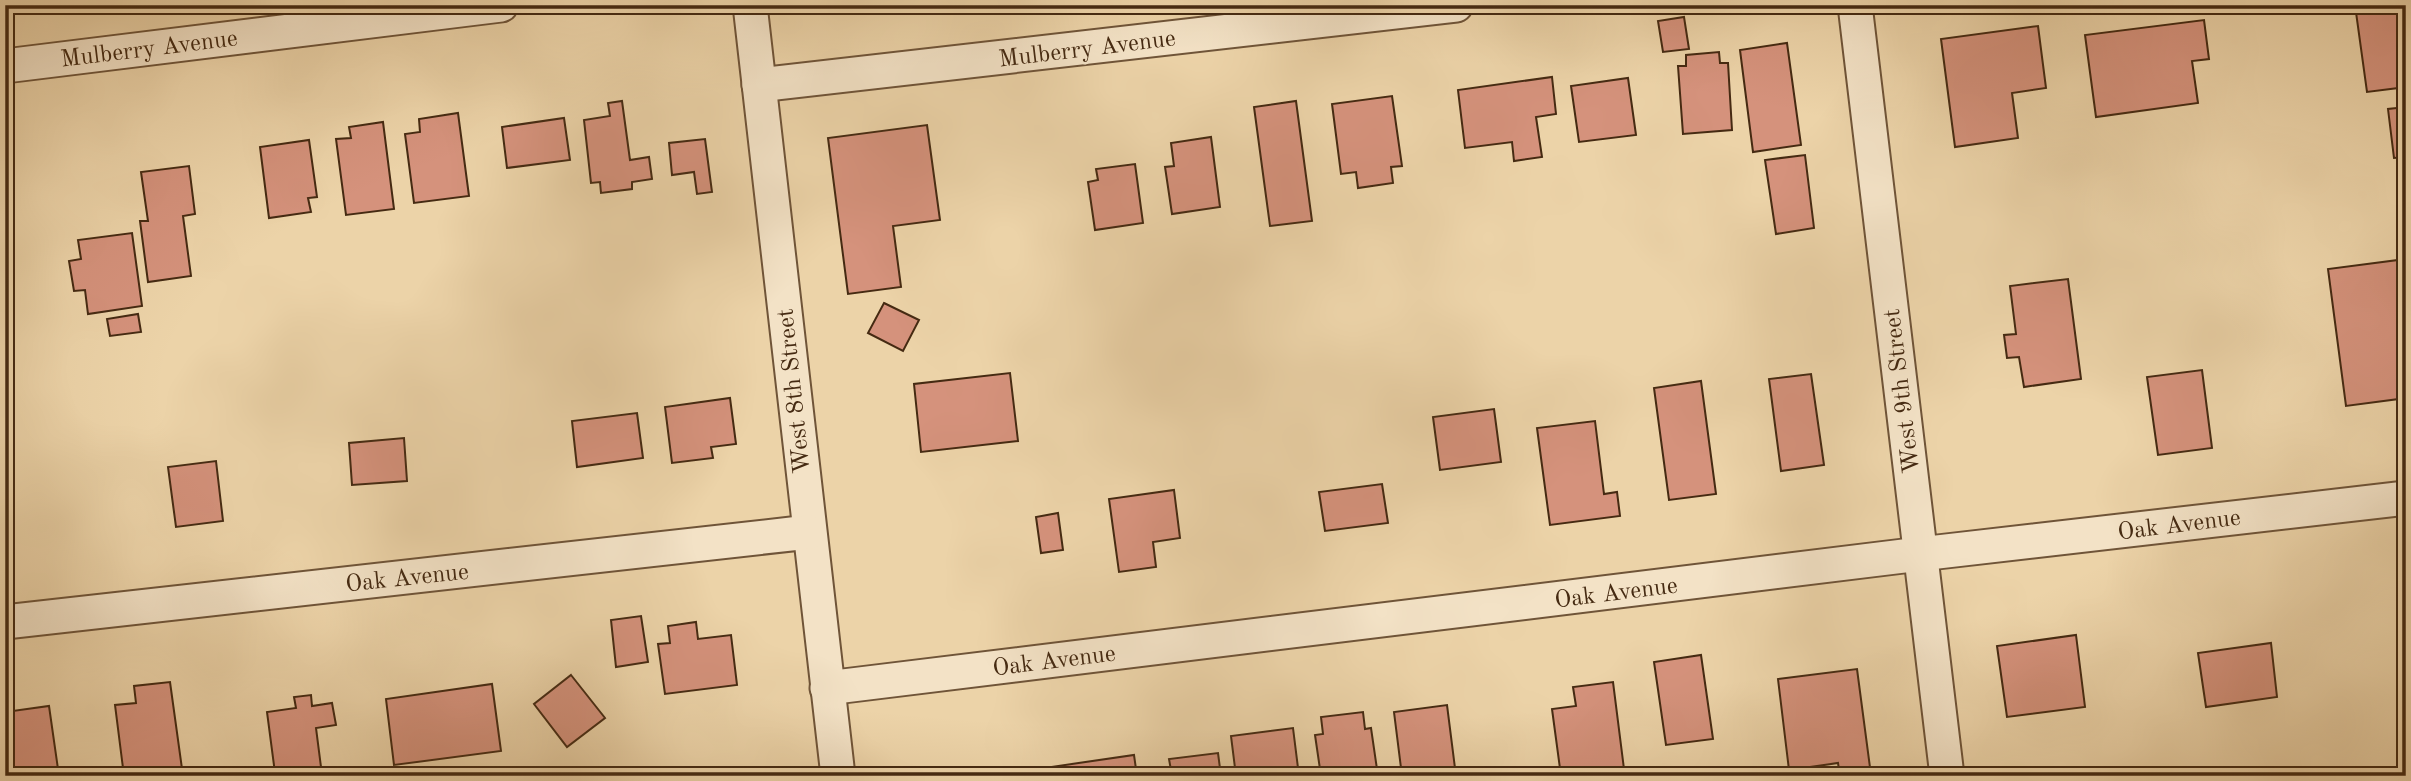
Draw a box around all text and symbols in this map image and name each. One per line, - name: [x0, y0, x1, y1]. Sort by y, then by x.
- street label: Mulberry Avenue: [59, 27, 239, 73]
- street label: Mulberry Avenue: [997, 27, 1177, 73]
- street label: West 8th Street: [774, 307, 816, 474]
- street label: West 9th Street: [1881, 307, 1925, 474]
- street label: Oak Avenue: [2116, 507, 2242, 545]
- street label: Oak Avenue: [344, 561, 470, 597]
- street label: Oak Avenue: [1553, 575, 1679, 613]
- street label: Oak Avenue: [991, 643, 1117, 681]

